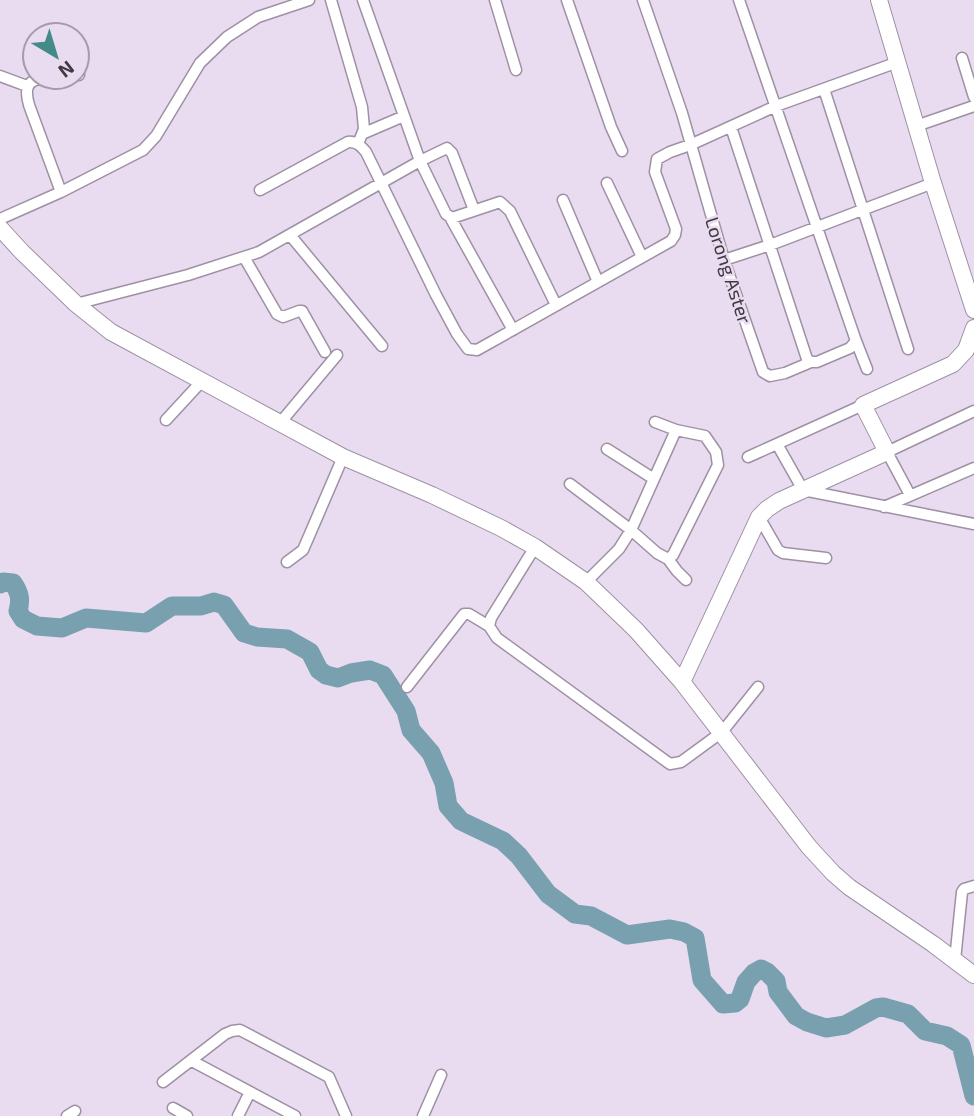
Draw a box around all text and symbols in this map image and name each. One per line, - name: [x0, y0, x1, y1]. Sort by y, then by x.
- north arrow: [21, 21, 91, 91]
- text: N: [54, 57, 79, 83]
- street label: Lorong Aster: [701, 214, 757, 327]

